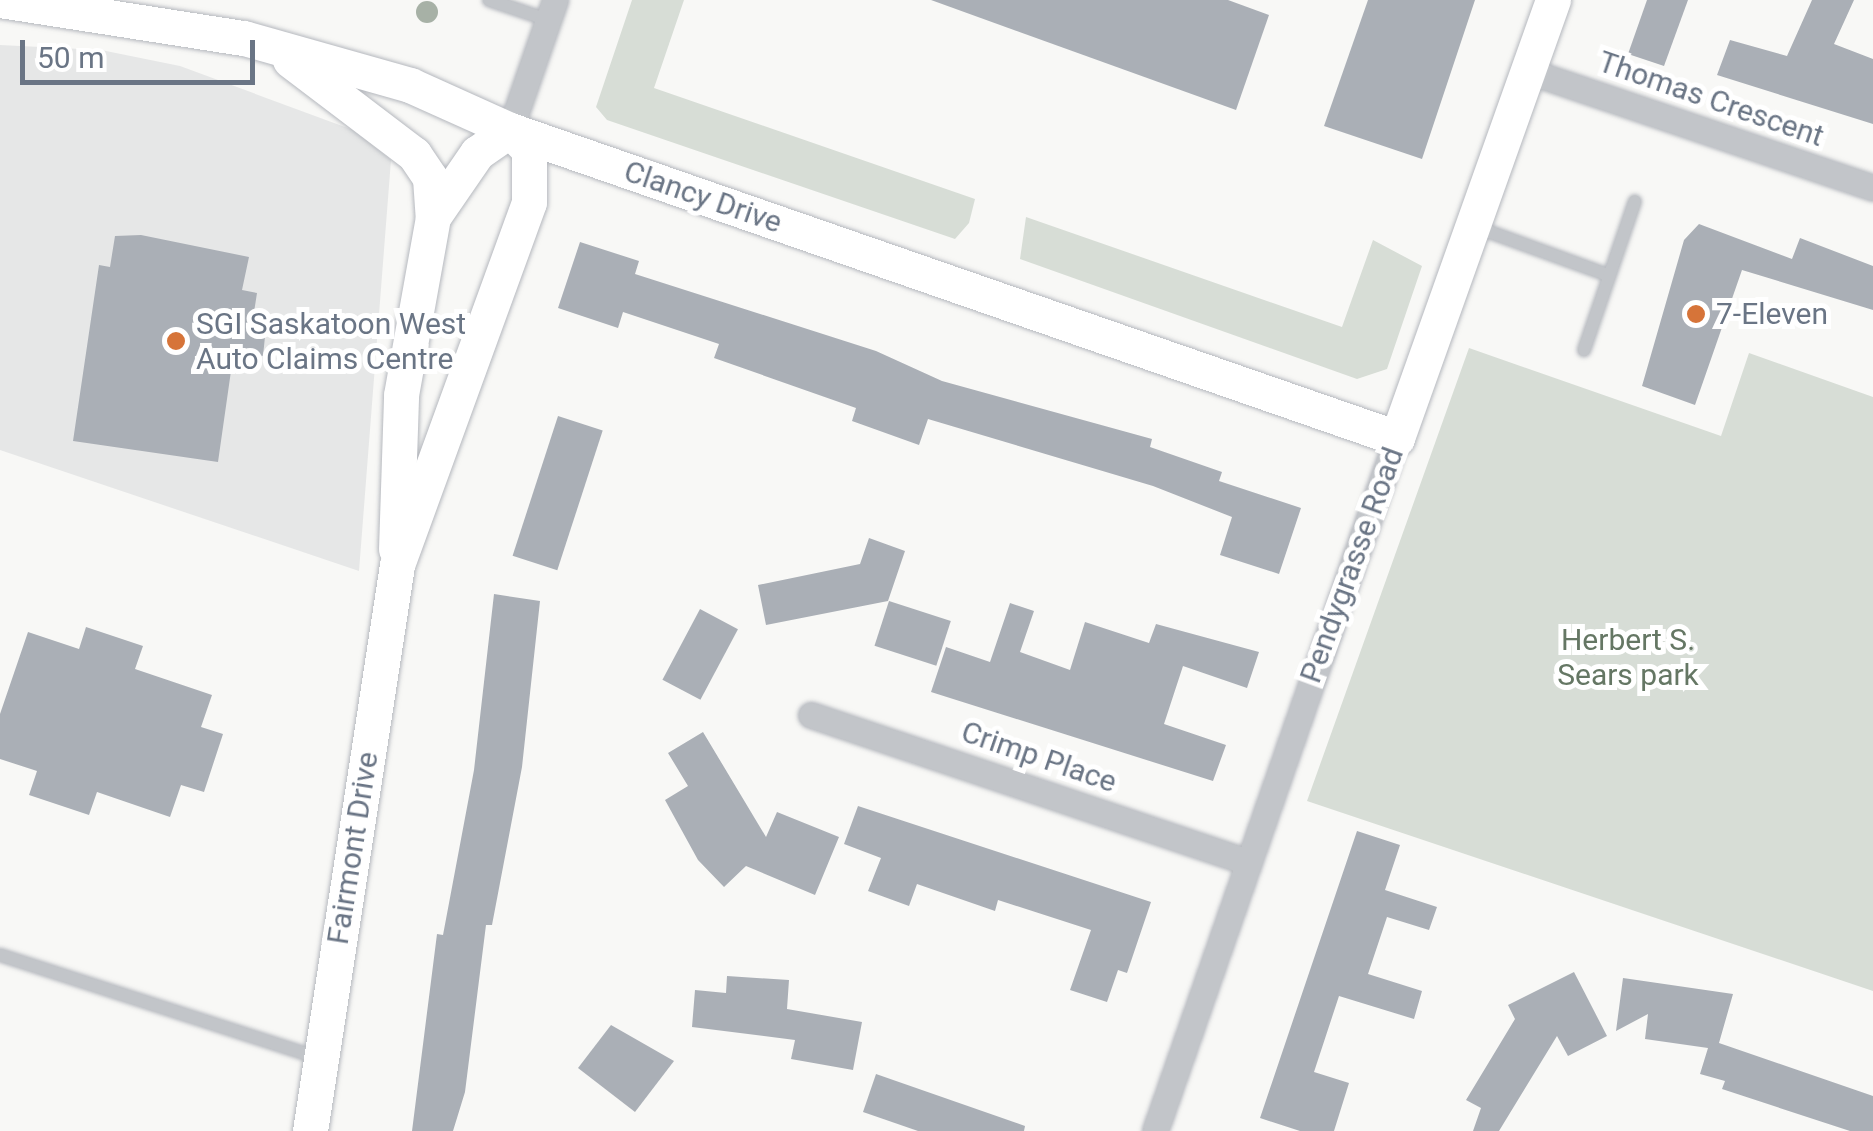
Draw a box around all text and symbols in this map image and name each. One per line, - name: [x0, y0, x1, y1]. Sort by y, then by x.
- scale bar: [25, 20, 260, 82]
- text: 50 m: [37, 40, 104, 75]
- street label: Thomas Crescent: [1594, 44, 1828, 154]
- street label: Clancy Drive: [619, 153, 787, 241]
- place label: 7-Eleven: [1716, 296, 1828, 332]
- marker: 7-Eleven: [1685, 303, 1707, 325]
- place label: SGI Saskatoon West Auto Claims Centre: [196, 306, 466, 376]
- marker: SGI Saskatoon West Auto Claims Centre: [165, 330, 187, 352]
- street label: Pendygrasse Road: [1293, 442, 1411, 688]
- park label: Herbert S. Sears park: [1557, 622, 1699, 692]
- street label: Crimp Place: [957, 714, 1121, 800]
- street label: Fairmont Drive: [320, 749, 386, 947]

